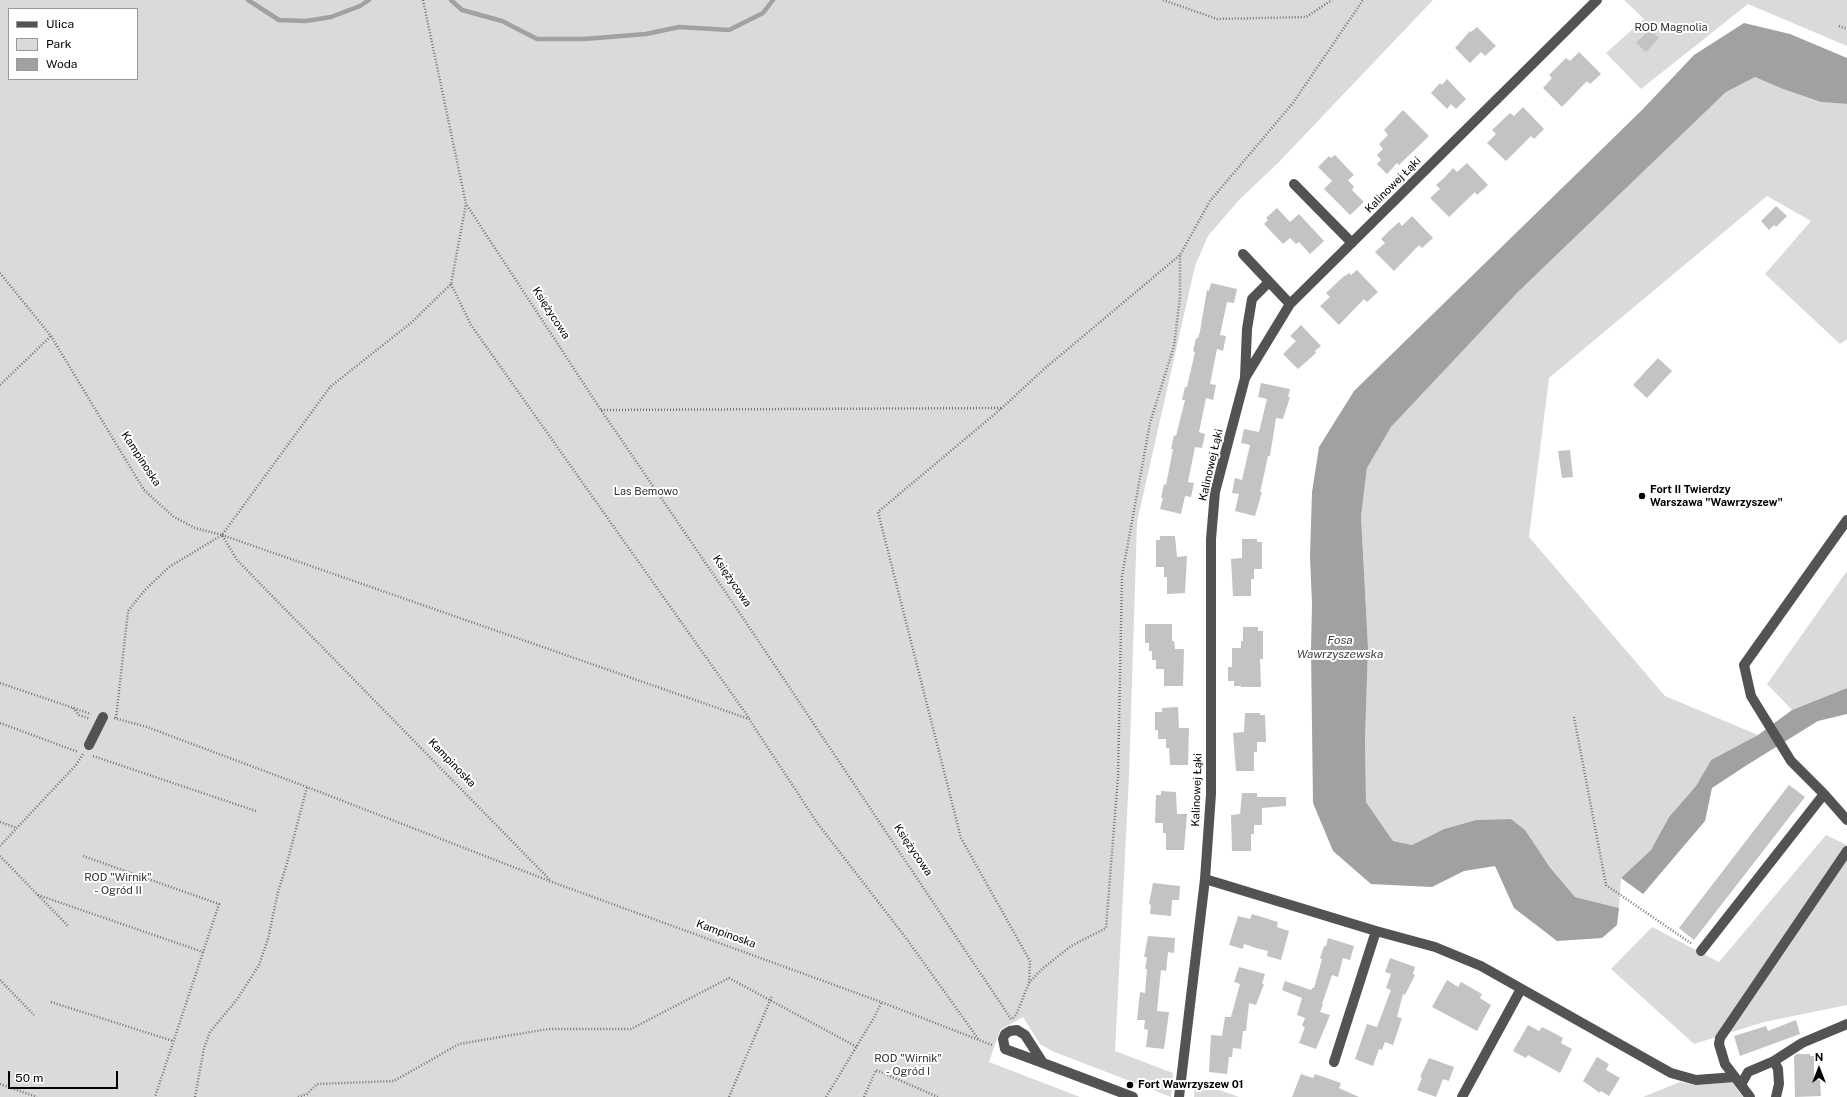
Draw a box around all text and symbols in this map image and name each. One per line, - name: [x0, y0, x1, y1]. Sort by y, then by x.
- legend: [8, 8, 138, 80]
- text: Ulica: [46, 17, 74, 31]
- park label: ROD Magnolia: [1635, 21, 1707, 35]
- text: Park: [46, 37, 72, 51]
- text: Woda: [46, 57, 77, 71]
- street label: Kalinowej Łąki: [1362, 154, 1424, 216]
- street label: Księżycowa: [529, 285, 573, 341]
- street label: Kalinowej Łąki: [1196, 428, 1226, 502]
- street label: Kampinoska: [118, 429, 164, 489]
- place label: Fort II Twierdzy Warszawa "Wawrzyszew": [1650, 483, 1783, 509]
- park label: Las Bemowo: [614, 485, 678, 499]
- marker: Fort II Twierdzy Warszawa "Wawrzyszew": [1637, 491, 1647, 501]
- street label: Księżycowa: [710, 553, 754, 609]
- water label: Fosa Wawrzyszewska: [1297, 633, 1383, 661]
- street label: Kampinoska: [426, 736, 478, 790]
- street label: Kalinowej Łąki: [1189, 753, 1205, 827]
- street label: Księżycowa: [891, 822, 935, 878]
- park label: ROD "Wirnik" - Ogród II: [84, 871, 152, 897]
- street label: Kampinoska: [694, 917, 758, 951]
- north arrow: [1799, 1049, 1839, 1089]
- text: N: [1815, 1051, 1823, 1063]
- park label: ROD "Wirnik" - Ogród I: [874, 1052, 942, 1078]
- scale bar: [10, 1063, 120, 1089]
- text: 50 m: [15, 1071, 43, 1085]
- place label: Fort Wawrzyszew 01: [1138, 1078, 1244, 1092]
- marker: Fort Wawrzyszew 01: [1125, 1080, 1135, 1090]

